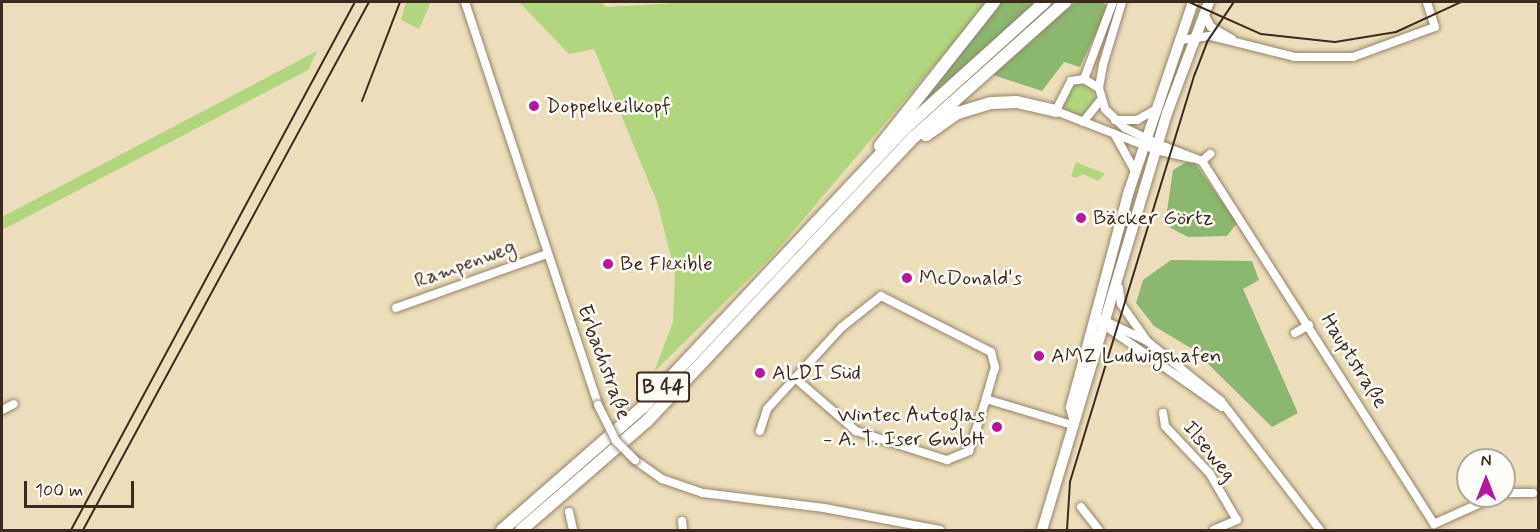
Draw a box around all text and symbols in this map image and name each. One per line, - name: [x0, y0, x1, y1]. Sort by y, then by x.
- place label: Doppelkeilkopf: [546, 93, 671, 119]
- marker: Doppelkeilkopf: [527, 99, 541, 113]
- place label: Bäcker Görtz: [1093, 205, 1213, 231]
- marker: Bäcker Görtz: [1074, 211, 1088, 225]
- street label: Rampenweg: [411, 234, 519, 294]
- place label: Be Flexible: [620, 251, 713, 277]
- marker: Be Flexible: [601, 257, 615, 271]
- place label: McDonald's: [919, 265, 1022, 291]
- marker: McDonald's: [900, 271, 914, 285]
- street label: Erbachstraße: [572, 301, 636, 423]
- street label: Hauptstraße: [1315, 309, 1393, 413]
- place label: AMZ Ludwigshafen: [1051, 343, 1224, 369]
- marker: AMZ Ludwigshafen: [1032, 349, 1046, 363]
- place label: ALDI Süd: [772, 360, 861, 386]
- marker: ALDI Süd: [753, 366, 767, 380]
- road number: B 44: [636, 370, 690, 404]
- place label: Wintec Autoglas - A. T. Iser GmbH: [821, 402, 985, 452]
- street label: Ilseweg: [1177, 416, 1241, 486]
- marker: Wintec Autoglas - A. T. Iser GmbH: [990, 420, 1004, 434]
- north arrow: [1456, 448, 1516, 508]
- text: N: [1481, 451, 1491, 472]
- scale bar: [27, 469, 136, 507]
- text: 100 m: [35, 479, 83, 503]

